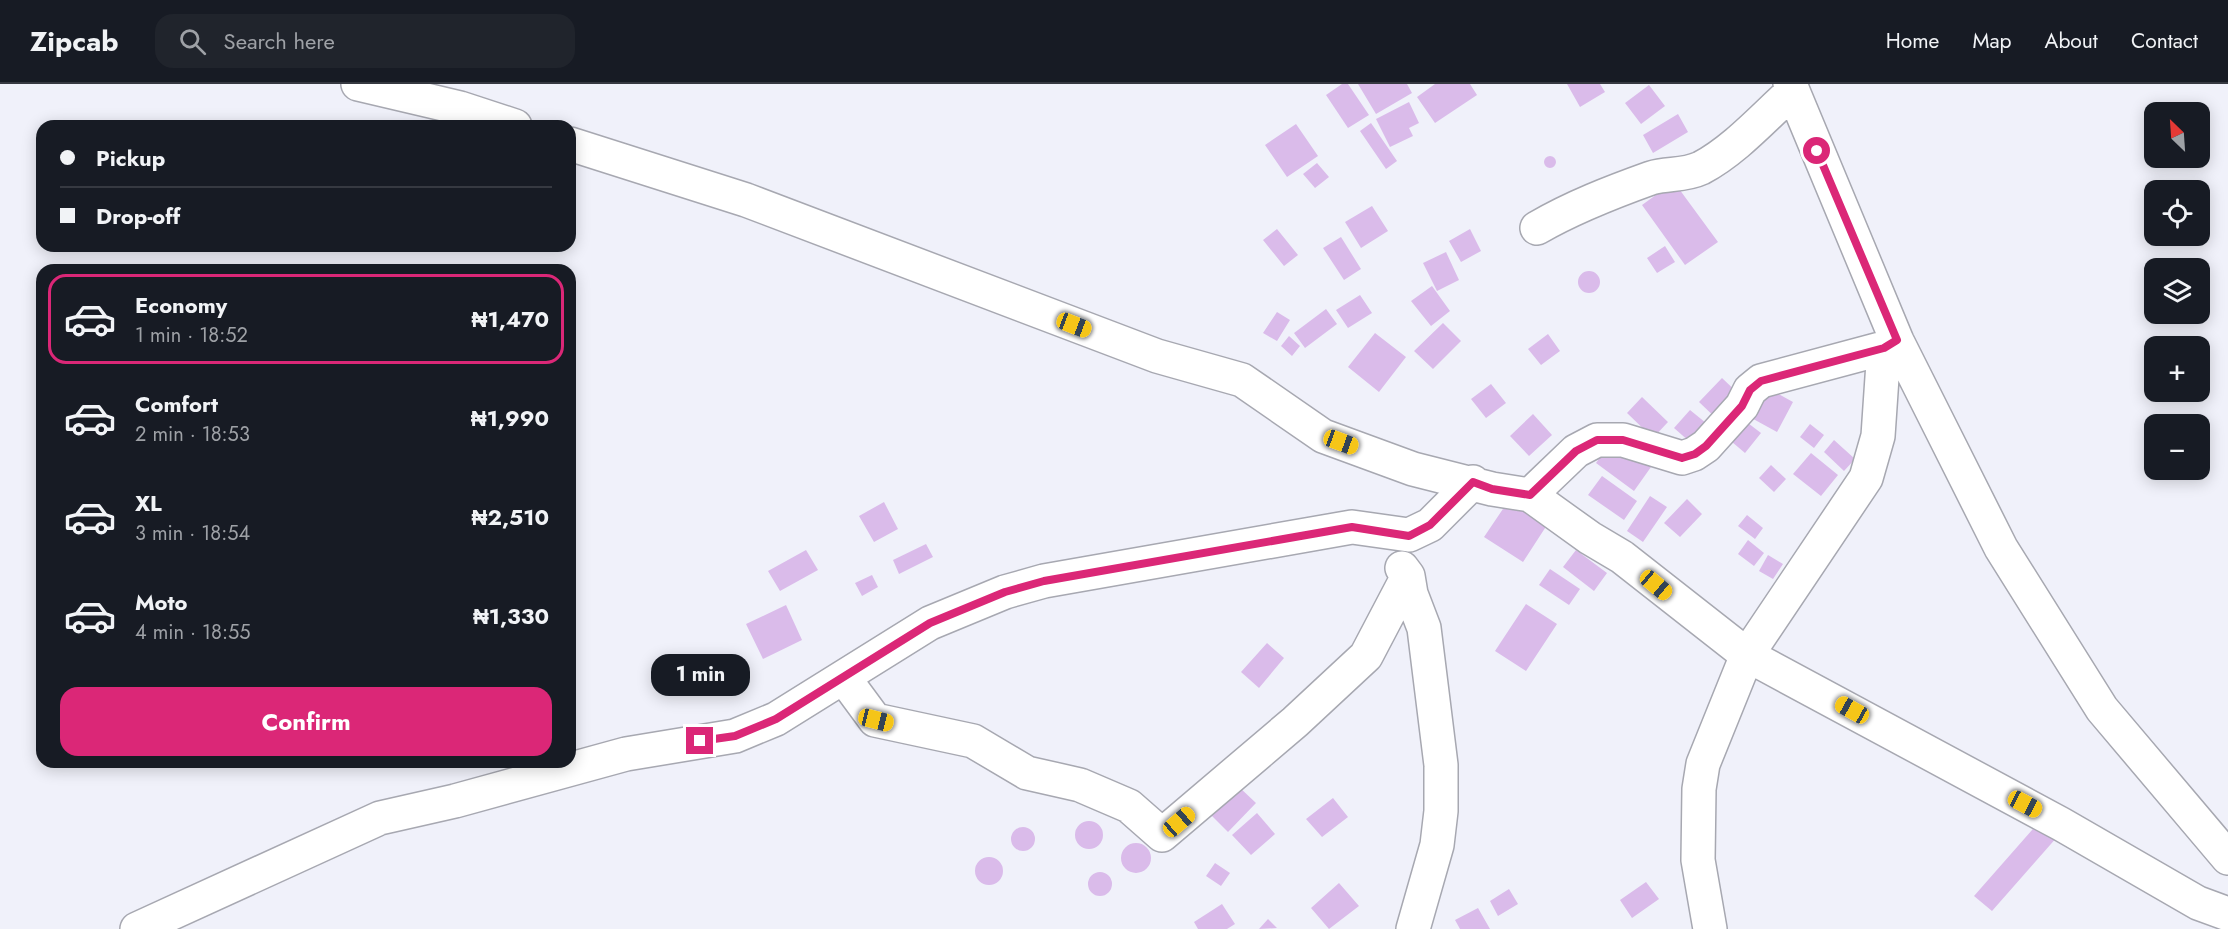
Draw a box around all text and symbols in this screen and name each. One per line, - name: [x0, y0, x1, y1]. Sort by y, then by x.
- search box: [155, 14, 575, 68]
- text: Zipcab: [30, 21, 119, 62]
- icon: search: [176, 25, 209, 58]
- text: Search here: [224, 25, 335, 57]
- text: Home: [1886, 26, 1939, 56]
- text: Map: [1972, 26, 2012, 56]
- text: About: [2045, 26, 2098, 56]
- text: Contact: [2131, 26, 2198, 56]
- north arrow: [2144, 102, 2210, 168]
- map controls: [2144, 102, 2210, 480]
- route start: [1803, 137, 1830, 164]
- text: Pickup: [96, 142, 165, 174]
- button: locate: [2144, 180, 2210, 246]
- text: Drop-off: [96, 200, 180, 232]
- button: layers: [2144, 258, 2210, 324]
- text: Economy: [135, 289, 227, 321]
- icon: car: [63, 292, 117, 346]
- text: ₦1,470: [472, 303, 549, 335]
- car: [1054, 310, 1094, 340]
- text: 1 min · 18:52: [135, 321, 248, 350]
- button: +: [2144, 336, 2210, 402]
- text: Comfort: [135, 388, 218, 420]
- icon: car: [63, 391, 117, 445]
- text: ₦1,990: [471, 402, 549, 434]
- button: −: [2144, 414, 2210, 480]
- text: 2 min · 18:53: [135, 420, 250, 449]
- car: [1321, 427, 1361, 457]
- text: XL: [135, 487, 162, 519]
- icon: car: [63, 490, 117, 544]
- text: ₦2,510: [472, 501, 549, 533]
- text: 3 min · 18:54: [135, 519, 250, 548]
- car: [1636, 567, 1676, 603]
- text: Moto: [135, 586, 188, 618]
- icon: car: [63, 589, 117, 643]
- text: ₦1,330: [473, 600, 549, 632]
- text: 4 min · 18:55: [135, 618, 250, 647]
- callout: 1 min: [650, 654, 750, 696]
- text: 1 min: [676, 660, 725, 689]
- button: Confirm: [60, 687, 552, 756]
- car: [1832, 693, 1872, 727]
- car: [856, 707, 896, 733]
- route end: [686, 727, 713, 754]
- car: [2005, 788, 2045, 820]
- car: [1160, 803, 1198, 841]

